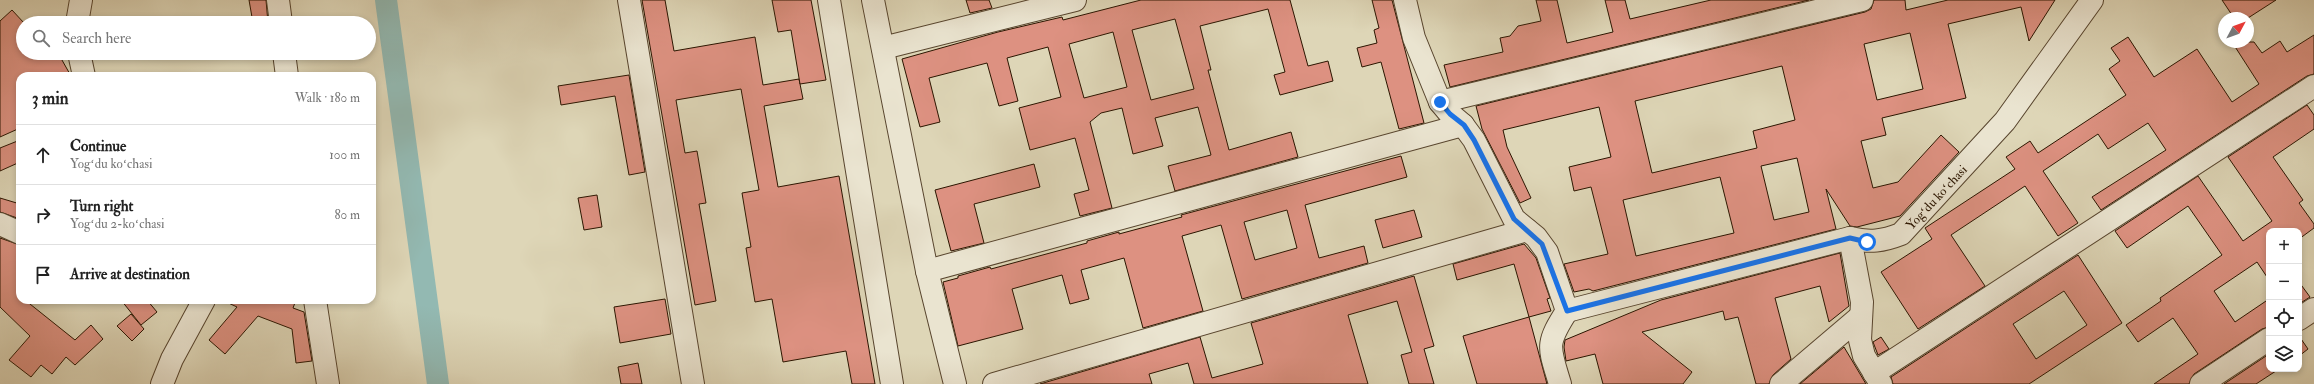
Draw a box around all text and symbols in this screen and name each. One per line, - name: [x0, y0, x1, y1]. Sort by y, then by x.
- north arrow: [2218, 12, 2254, 48]
- search box: [16, 16, 376, 60]
- icon: search: [30, 27, 52, 49]
- text: Search here: [62, 29, 131, 48]
- text: 3 min: [32, 88, 69, 109]
- text: Walk · 180 m: [295, 90, 360, 106]
- route end: [1431, 93, 1449, 111]
- text: Continue: [70, 137, 126, 156]
- icon: ahead: [32, 144, 54, 166]
- text: 100 m: [329, 147, 360, 163]
- text: Yogʻdu koʻchasi: [70, 156, 152, 172]
- street label: Yogʻdu koʻchasi: [1903, 162, 1971, 233]
- text: Turn right: [70, 197, 133, 216]
- icon: right: [32, 204, 54, 226]
- text: 80 m: [334, 207, 360, 223]
- text: Yogʻdu 2-koʻchasi: [70, 216, 165, 232]
- map controls: [2266, 228, 2302, 372]
- button: +: [2266, 228, 2302, 264]
- route start: [1858, 233, 1876, 251]
- icon: arrive: [32, 264, 54, 286]
- button: −: [2266, 264, 2302, 300]
- text: Arrive at destination: [70, 265, 190, 284]
- button: locate: [2266, 300, 2302, 336]
- button: layers: [2266, 336, 2302, 372]

